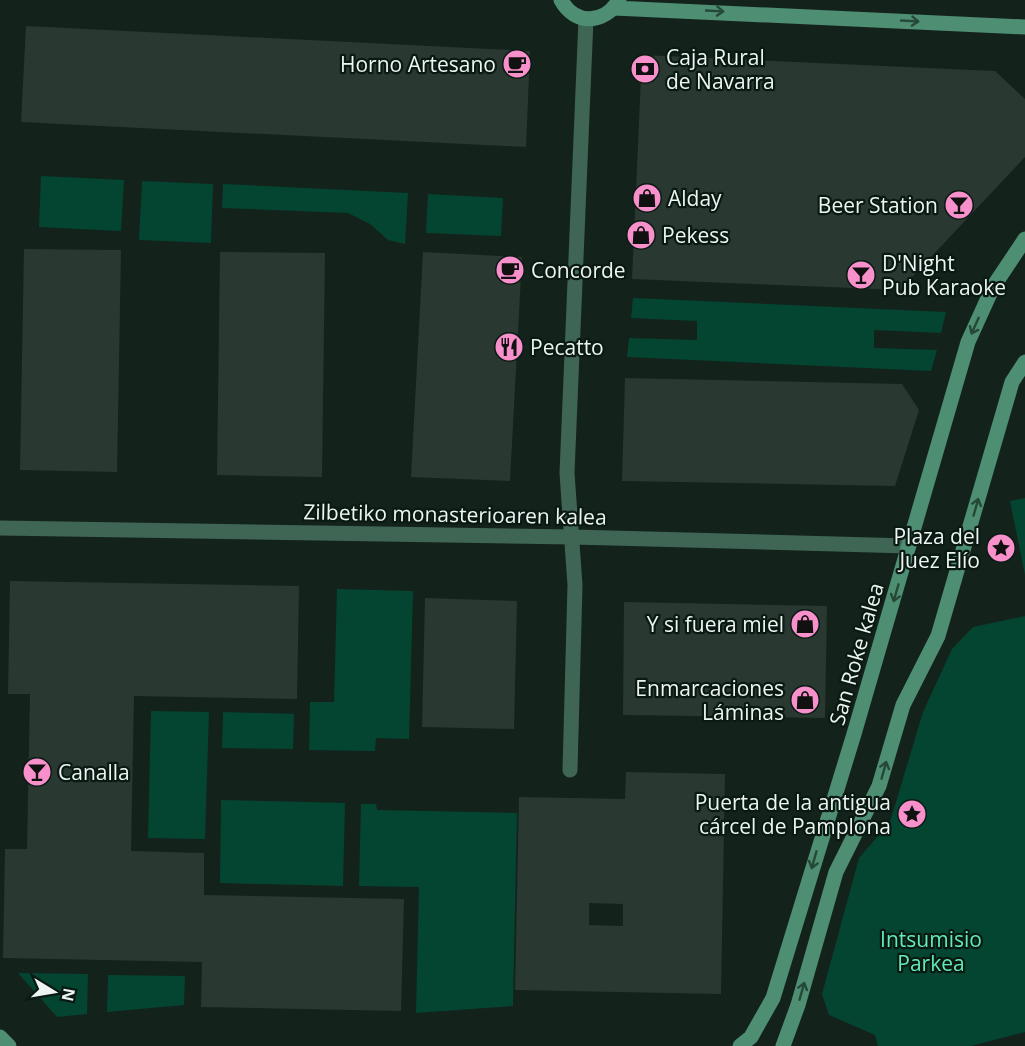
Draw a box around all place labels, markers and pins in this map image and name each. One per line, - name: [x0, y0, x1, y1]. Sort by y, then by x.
- place label: Caja Rural de Navarra: [666, 43, 775, 95]
- cafe icon: Horno Artesano: [501, 48, 533, 80]
- place label: Horno Artesano: [340, 50, 496, 78]
- bank icon: Caja Rural de Navarra: [629, 53, 661, 85]
- shop icon: Alday: [631, 182, 663, 214]
- place label: Alday: [668, 184, 722, 212]
- bar icon: Beer Station: [943, 189, 975, 221]
- place label: Beer Station: [818, 191, 938, 219]
- shop icon: Pekess: [625, 219, 657, 251]
- place label: Pekess: [662, 221, 729, 249]
- place label: D'Night Pub Karaoke: [882, 249, 1006, 301]
- cafe icon: Concorde: [494, 254, 526, 286]
- place label: Concorde: [531, 256, 626, 284]
- bar icon: D'Night Pub Karaoke: [845, 259, 877, 291]
- restaurant icon: Pecatto: [493, 331, 525, 363]
- place label: Pecatto: [530, 333, 604, 361]
- place label: Plaza del Juez Elío: [893, 522, 980, 574]
- place icon: Plaza del Juez Elío: [985, 532, 1017, 564]
- shop icon: Y si fuera miel: [789, 608, 821, 640]
- place label: Y si fuera miel: [647, 610, 784, 638]
- place label: Enmarcaciones Láminas: [635, 674, 784, 726]
- shop icon: Enmarcaciones Láminas: [789, 684, 821, 716]
- bar icon: Canalla: [21, 756, 53, 788]
- place label: Canalla: [58, 758, 130, 786]
- place label: Puerta de la antigua cárcel de Pamplona: [695, 788, 891, 840]
- place icon: Puerta de la antigua cárcel de Pamplona: [896, 798, 928, 830]

